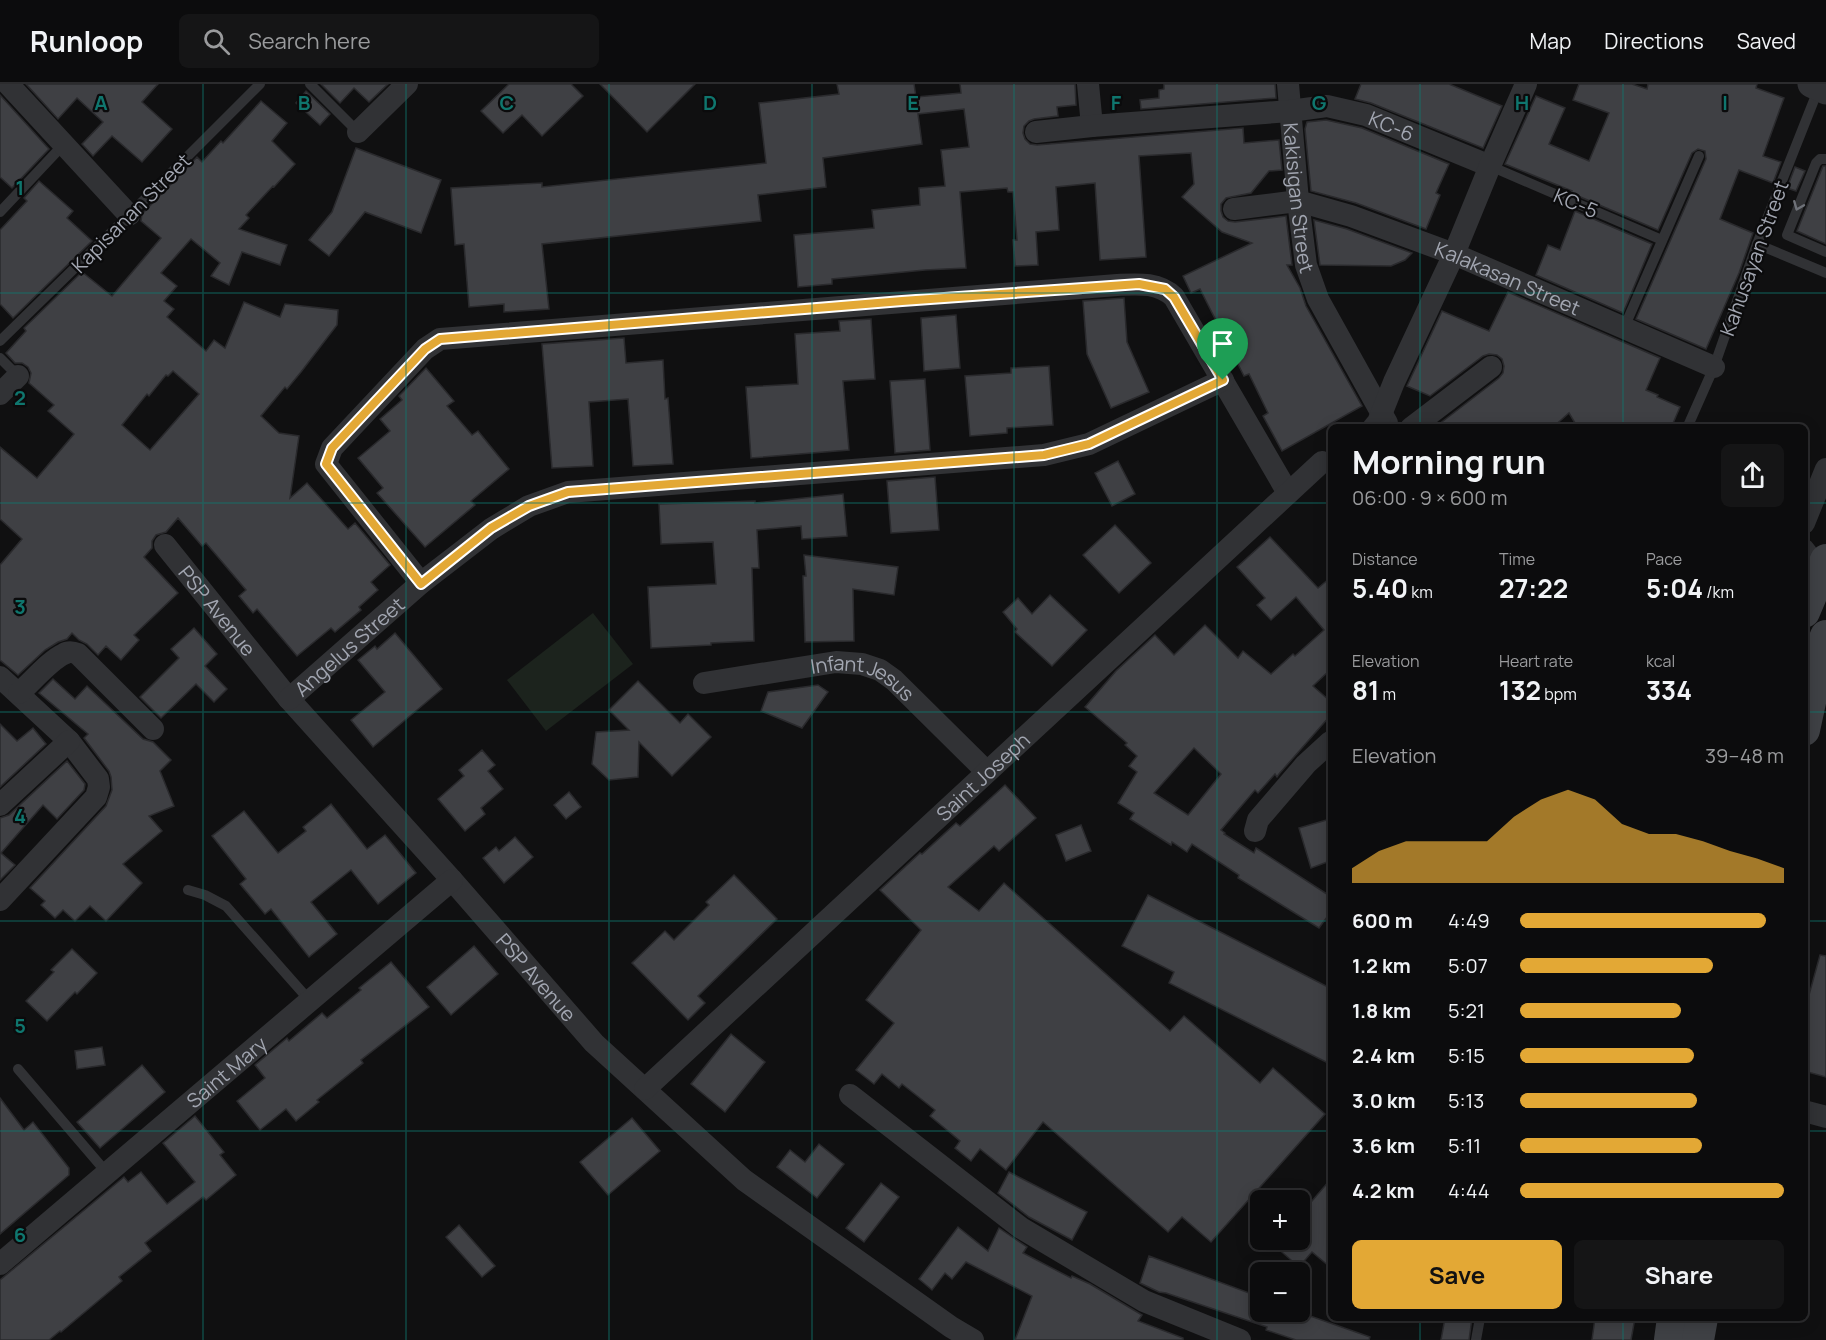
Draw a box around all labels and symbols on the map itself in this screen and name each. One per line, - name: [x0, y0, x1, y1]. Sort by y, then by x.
- text: A: [94, 89, 108, 116]
- text: B: [298, 89, 311, 116]
- text: C: [500, 89, 514, 116]
- text: D: [703, 89, 717, 116]
- text: E: [907, 89, 919, 116]
- text: F: [1111, 89, 1122, 116]
- text: G: [1312, 89, 1327, 116]
- text: H: [1515, 89, 1529, 116]
- text: I: [1722, 89, 1728, 116]
- street label: KC-6: [1365, 104, 1418, 147]
- street label: Kakisigan Street: [1278, 121, 1321, 276]
- street label: Kapisanan Street: [65, 147, 197, 279]
- text: 1: [16, 174, 24, 201]
- street label: Kahusayan Street: [1713, 176, 1795, 340]
- street label: KC-5: [1550, 182, 1602, 224]
- one-way arrow: [1793, 200, 1805, 211]
- street label: Kalakasan Street: [1431, 235, 1585, 321]
- pin: [1197, 318, 1248, 380]
- text: 2: [14, 384, 26, 411]
- street label: PSP Avenue: [173, 559, 262, 661]
- street label: Angelus Street: [288, 591, 410, 702]
- text: 3: [14, 593, 26, 620]
- street label: Infant Jesus: [808, 648, 921, 707]
- street label: Saint Joseph: [930, 726, 1035, 827]
- text: 4: [14, 802, 26, 829]
- street label: PSP Avenue: [491, 927, 583, 1027]
- text: 5: [14, 1012, 26, 1039]
- street label: Saint Mary: [180, 1030, 273, 1114]
- text: 6: [14, 1221, 26, 1248]

